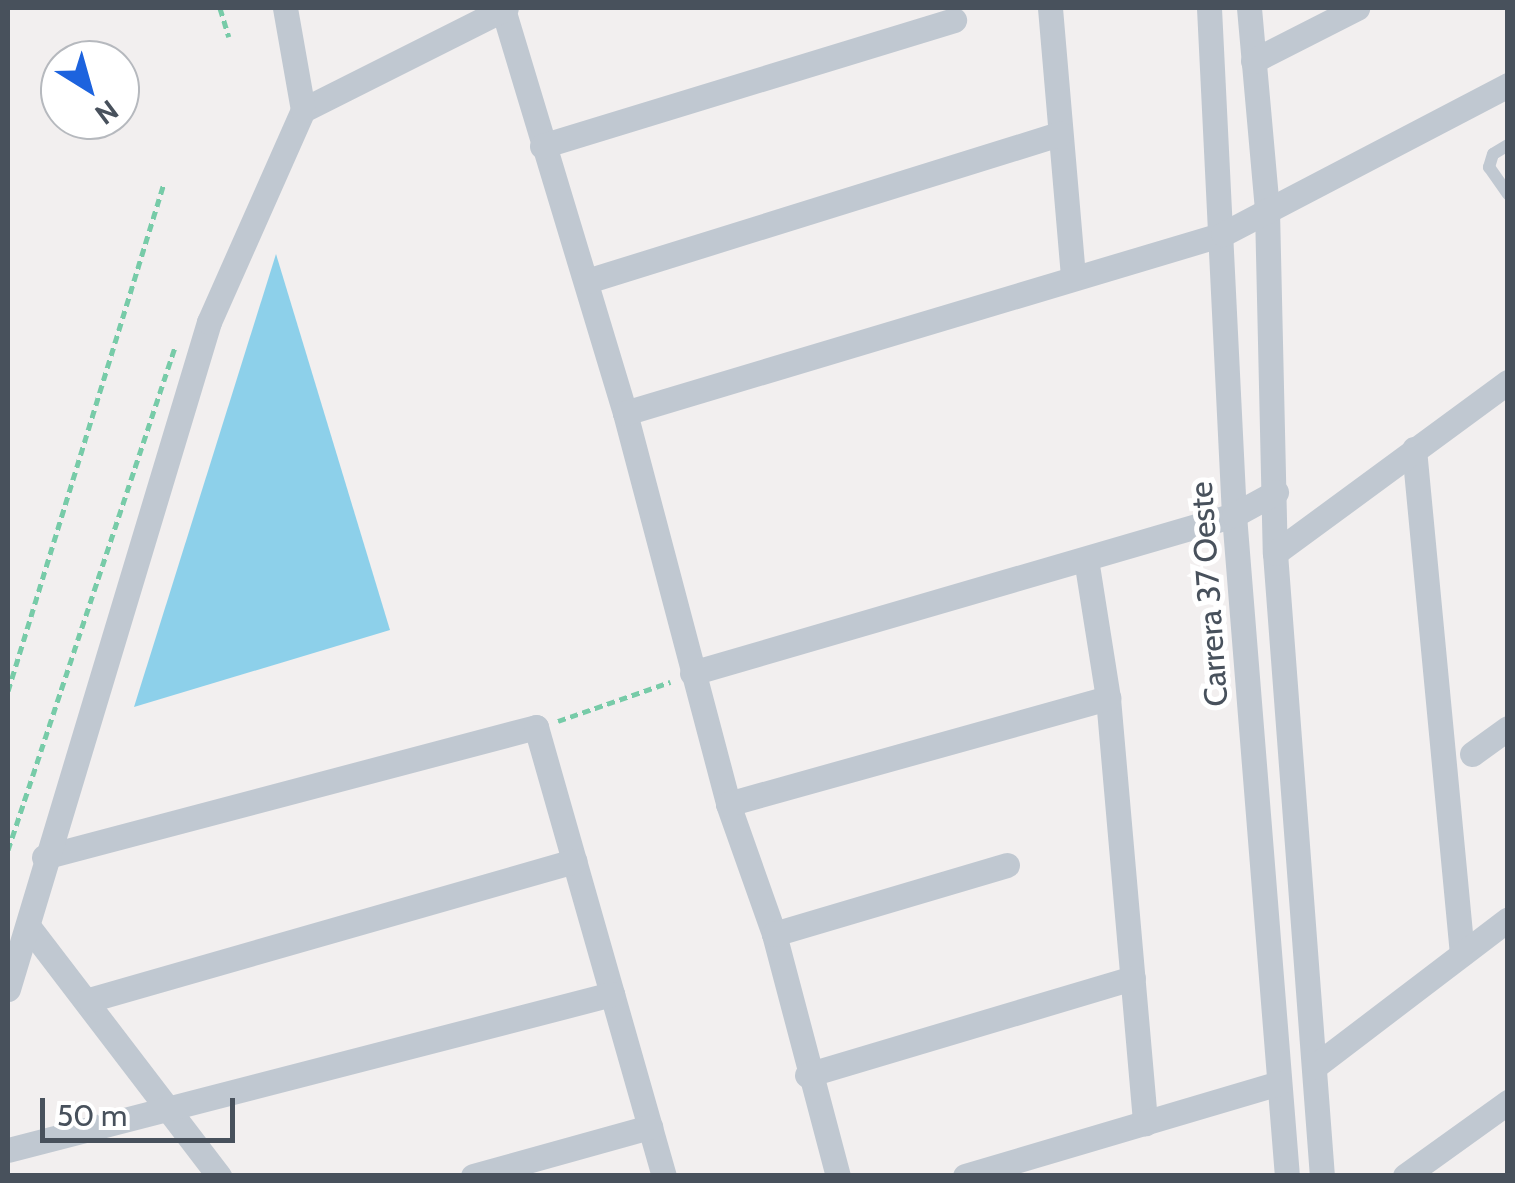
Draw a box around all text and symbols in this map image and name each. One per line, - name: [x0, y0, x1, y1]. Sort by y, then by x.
- north arrow: [40, 40, 140, 140]
- text: N: [89, 93, 125, 132]
- street label: Carrera 37 Oeste: [1182, 480, 1236, 708]
- scale bar: [45, 1078, 240, 1140]
- text: 50 m: [57, 1097, 127, 1134]

